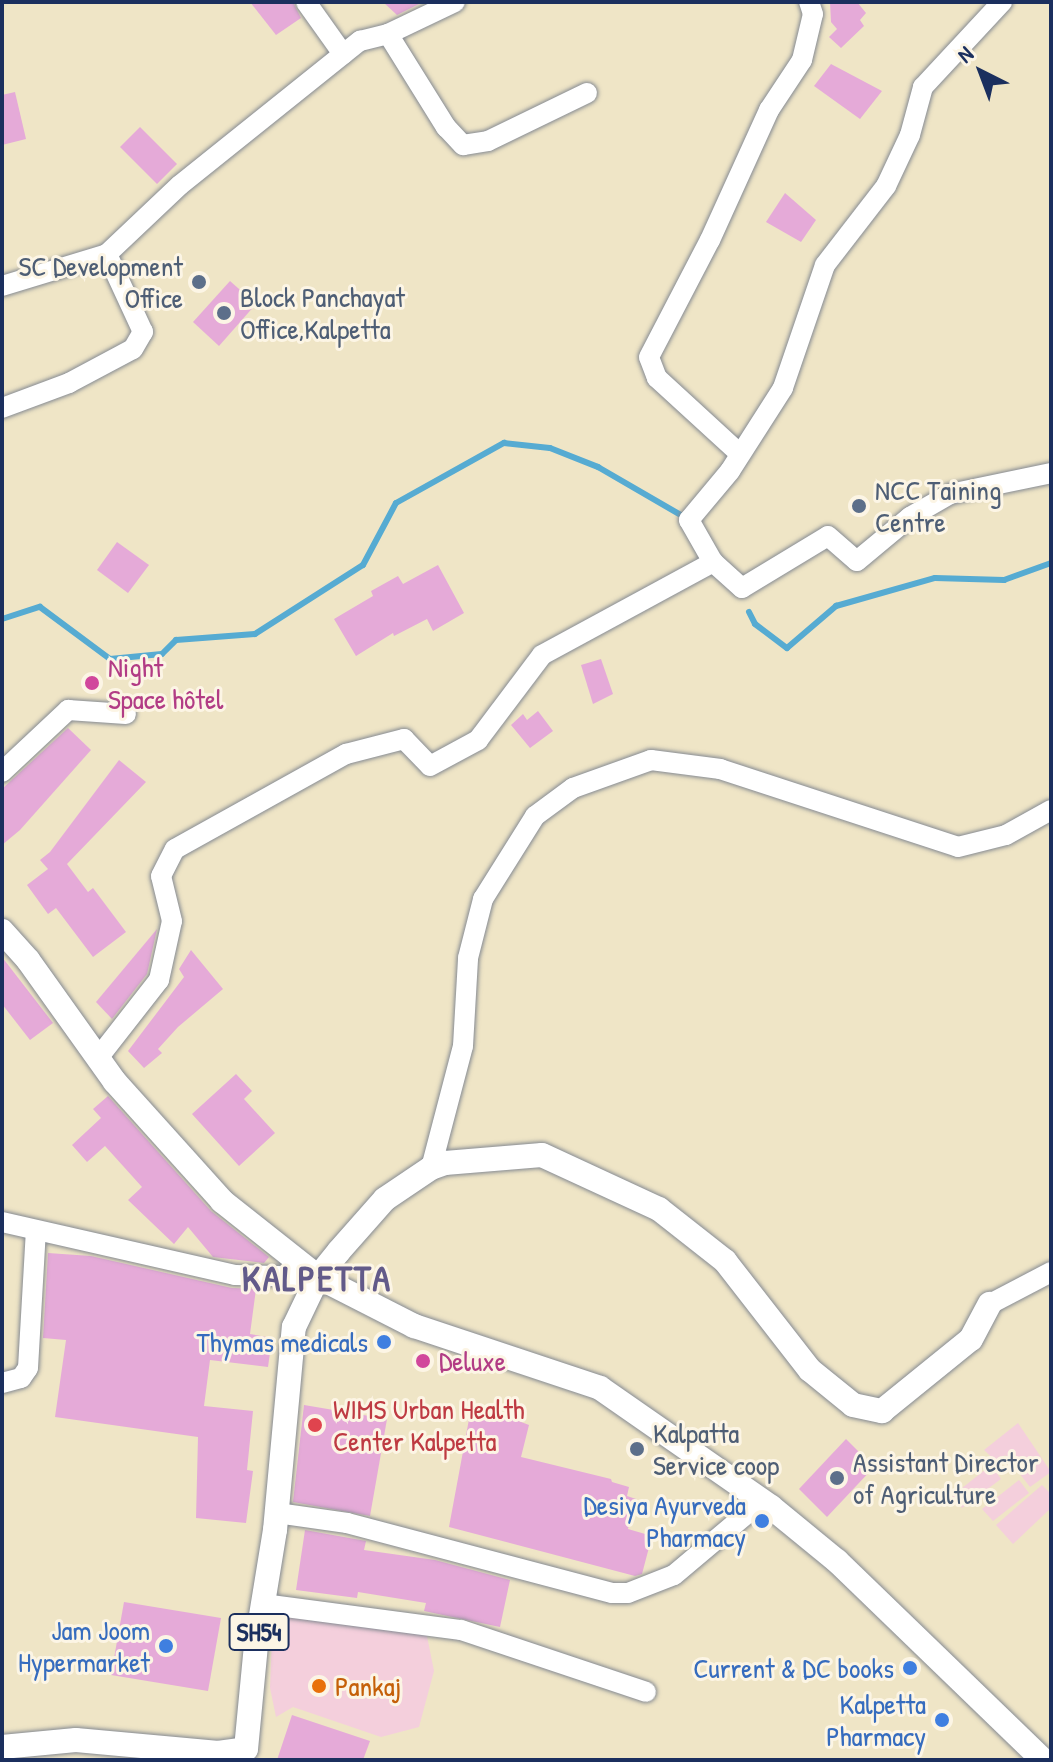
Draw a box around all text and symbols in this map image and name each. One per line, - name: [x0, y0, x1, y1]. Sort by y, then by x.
- north arrow: [941, 32, 1021, 112]
- text: N: [951, 39, 979, 69]
- place label: SC Development Office: [18, 249, 183, 315]
- marker: SC Development Office: [190, 273, 208, 291]
- place label: Block Panchayat Office,Kalpetta: [240, 280, 405, 346]
- marker: Block Panchayat Office,Kalpetta: [215, 304, 233, 322]
- place label: NCC Taining Centre: [875, 473, 1001, 539]
- marker: NCC Taining Centre: [850, 497, 868, 515]
- place label: Night Space hôtel: [108, 650, 224, 716]
- marker: Night Space hôtel: [83, 674, 101, 692]
- district label: KALPETTA: [242, 1256, 392, 1300]
- place label: Thymas medicals: [197, 1325, 368, 1359]
- marker: Thymas medicals: [375, 1333, 393, 1351]
- place label: Deluxe: [439, 1344, 506, 1378]
- marker: Deluxe: [414, 1352, 432, 1370]
- place label: WIMS Urban Health Center Kalpetta: [333, 1392, 525, 1458]
- marker: WIMS Urban Health Center Kalpetta: [304, 1414, 326, 1436]
- place label: Kalpatta Service coop: [653, 1416, 779, 1482]
- marker: Kalpatta Service coop: [628, 1440, 646, 1458]
- place label: Assistant Director of Agriculture: [853, 1445, 1039, 1511]
- marker: Assistant Director of Agriculture: [828, 1469, 846, 1487]
- place label: Desiya Ayurveda Pharmacy: [584, 1488, 746, 1554]
- marker: Desiya Ayurveda Pharmacy: [753, 1512, 771, 1530]
- road number: SH54: [227, 1610, 291, 1654]
- place label: Jam Joom Hypermarket: [18, 1613, 150, 1679]
- marker: Jam Joom Hypermarket: [157, 1637, 175, 1655]
- place label: Current & DC books: [693, 1651, 894, 1685]
- marker: Current & DC books: [901, 1659, 919, 1677]
- place label: Pankaj: [335, 1669, 401, 1703]
- marker: Pankaj: [310, 1677, 328, 1695]
- place label: Kalpetta Pharmacy: [826, 1687, 926, 1753]
- marker: Kalpetta Pharmacy: [933, 1711, 951, 1729]

